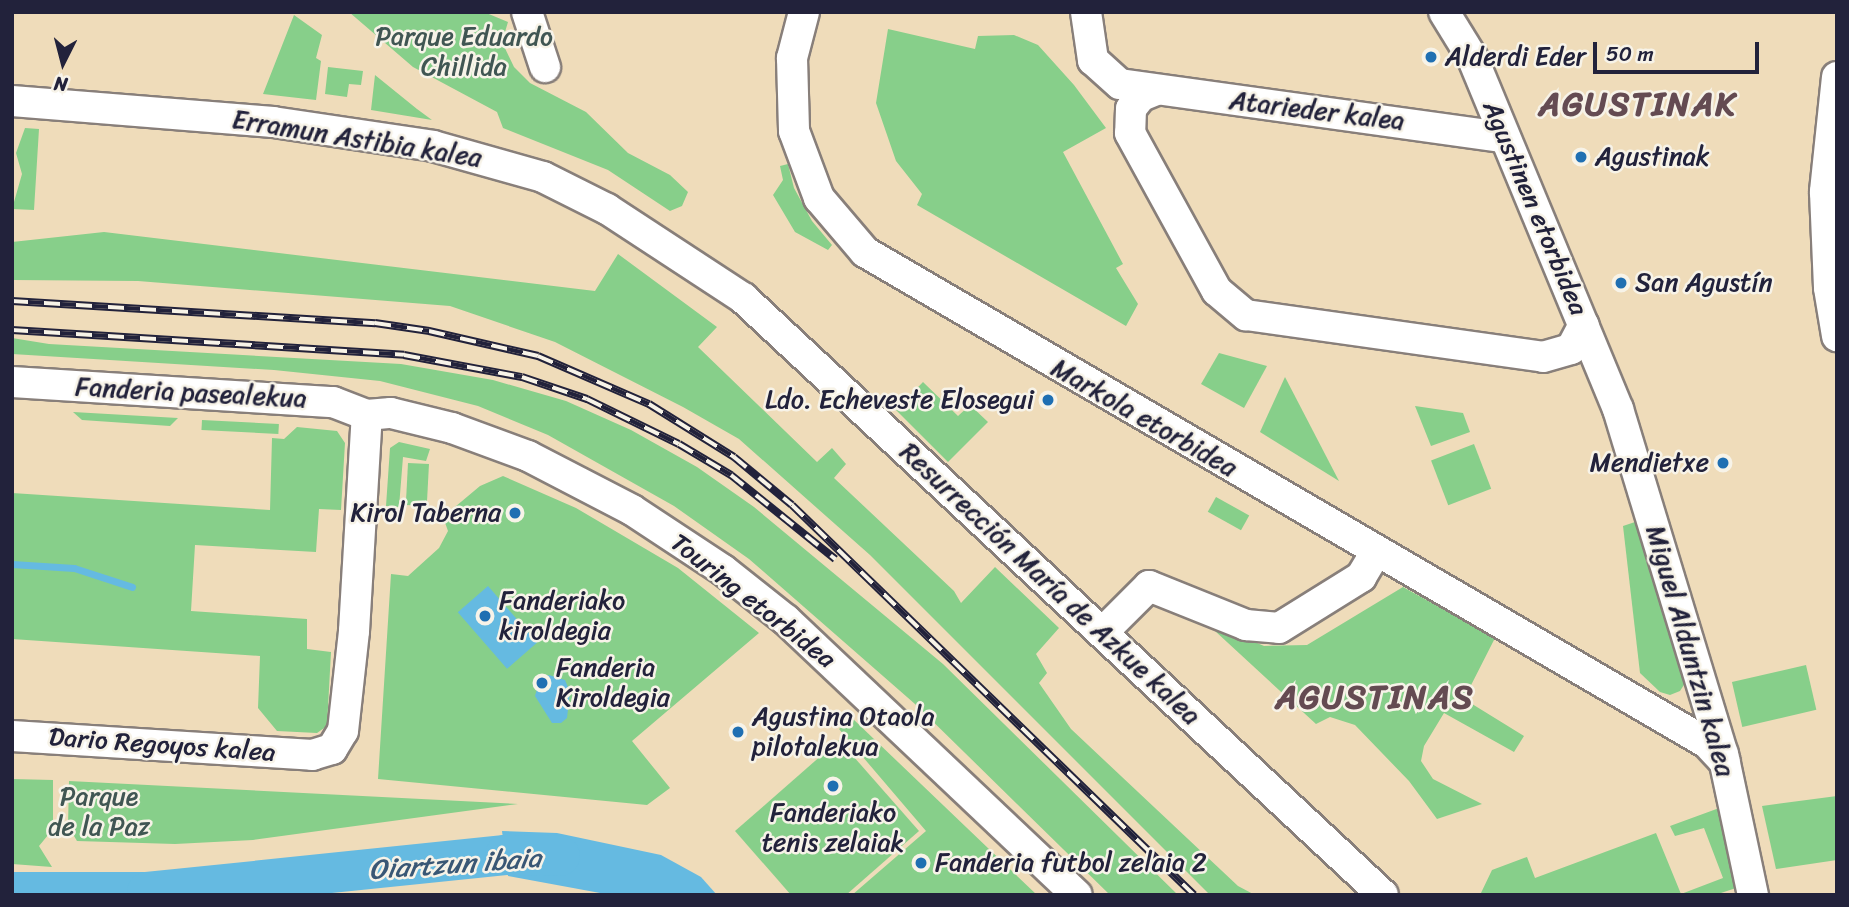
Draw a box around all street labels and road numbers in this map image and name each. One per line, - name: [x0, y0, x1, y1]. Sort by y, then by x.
- street label: Atarieder kalea: [1227, 85, 1407, 137]
- street label: Agustinen etorbidea: [1476, 96, 1594, 320]
- street label: Erramun Astibia kalea: [230, 104, 484, 174]
- street label: Markola etorbidea: [1046, 352, 1242, 484]
- street label: Fanderia pasealekua: [74, 371, 308, 415]
- street label: Resurrección María de Azkue kalea: [893, 436, 1207, 732]
- street label: Miguel Alduntzin kalea: [1639, 521, 1741, 781]
- street label: Touring etorbidea: [664, 527, 842, 675]
- street label: Dario Regoyos kalea: [48, 722, 276, 768]

